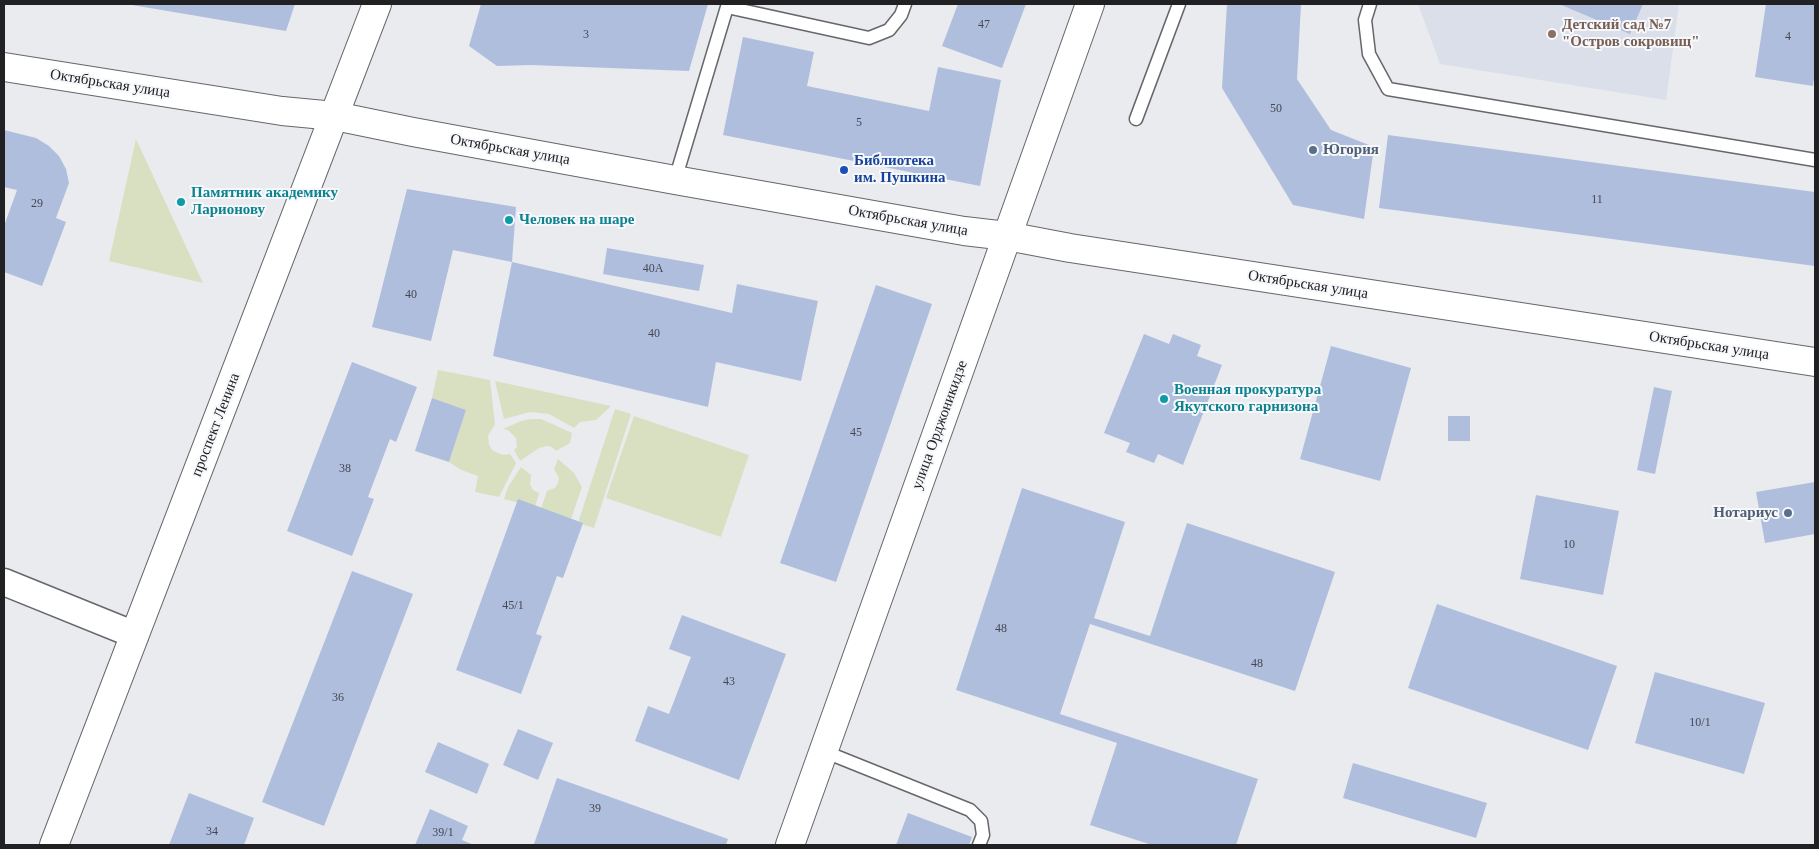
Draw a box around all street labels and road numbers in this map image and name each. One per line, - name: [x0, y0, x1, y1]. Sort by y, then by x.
- street label: Октябрьская улица: [49, 66, 171, 102]
- street label: Октябрьская улица: [449, 131, 571, 169]
- street label: Октябрьская улица: [847, 202, 969, 240]
- street label: Октябрьская улица: [1247, 267, 1369, 303]
- street label: Октябрьская улица: [1648, 328, 1770, 364]
- street label: улица Орджоникидзе: [908, 358, 972, 492]
- street label: проспект Ленина: [188, 371, 244, 479]

